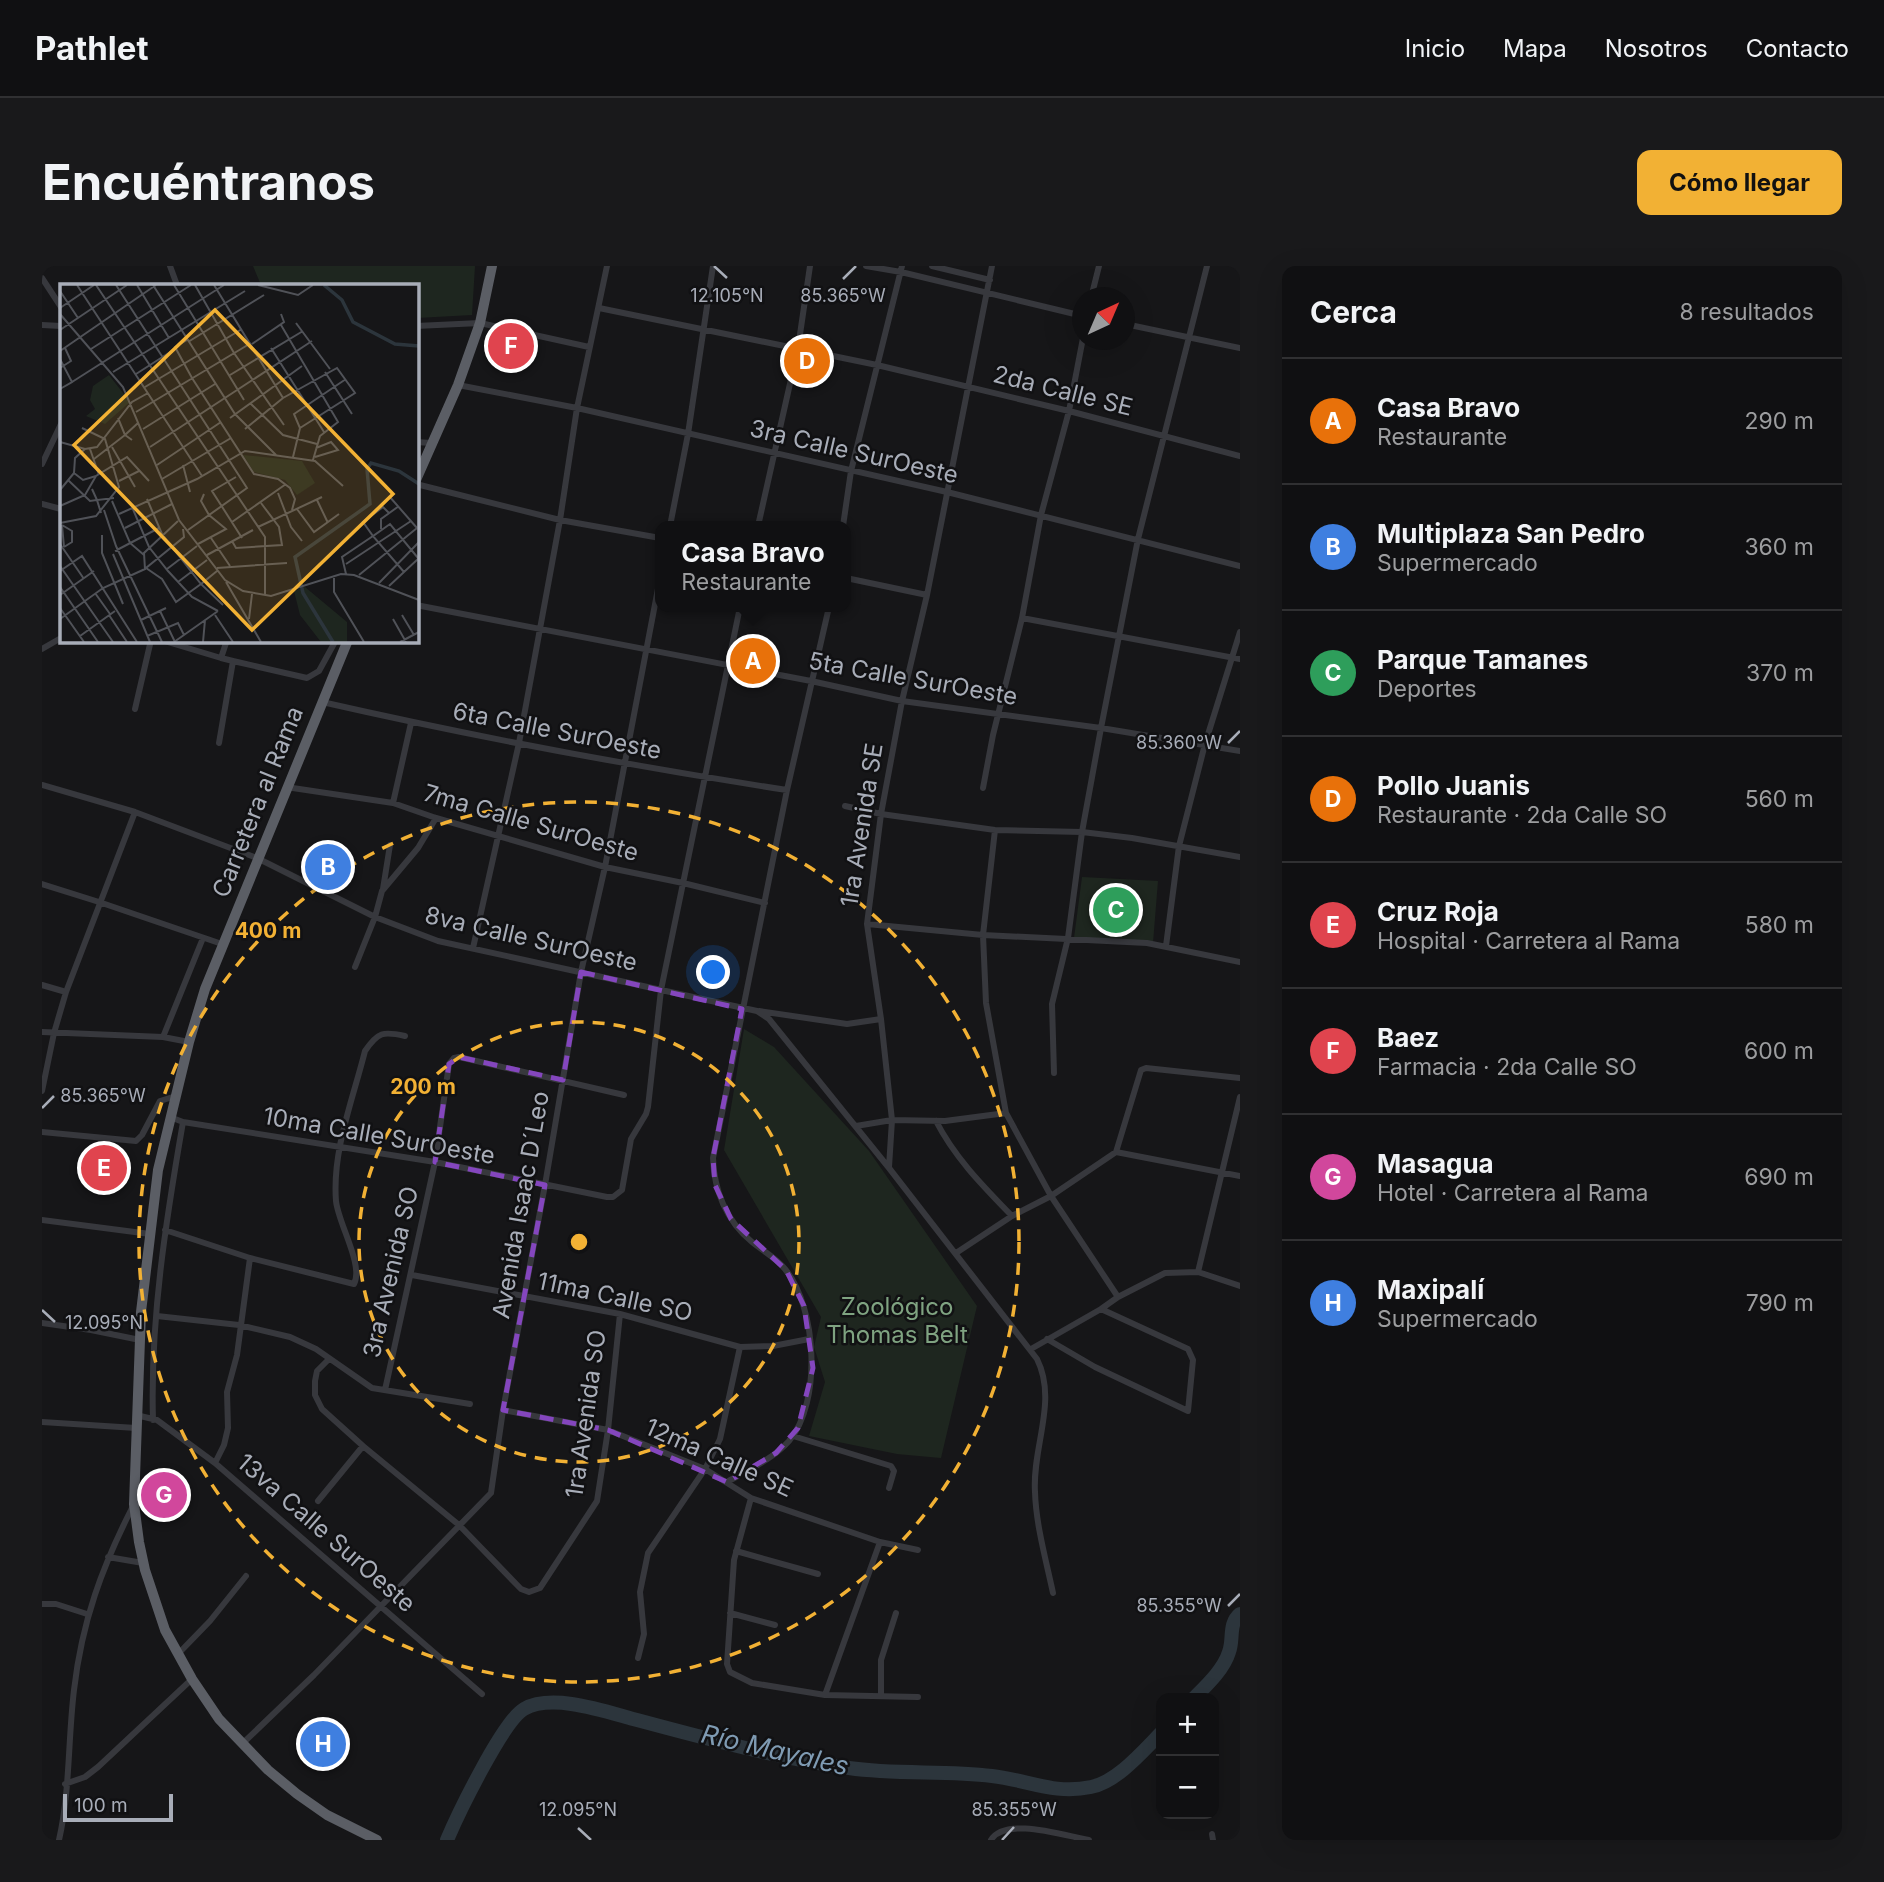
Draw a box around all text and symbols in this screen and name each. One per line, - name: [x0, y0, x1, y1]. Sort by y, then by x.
- text: Pathlet: [35, 28, 149, 68]
- text: Inicio: [1405, 34, 1465, 63]
- text: Mapa: [1503, 34, 1567, 63]
- text: Nosotros: [1605, 34, 1708, 63]
- text: Contacto: [1746, 34, 1849, 63]
- button: Cómo llegar: [1637, 150, 1842, 215]
- text: Encuéntranos: [42, 153, 375, 212]
- inset map: [60, 284, 418, 642]
- text: 12.105°N: [690, 285, 764, 306]
- text: 85.365°W: [800, 285, 886, 306]
- north arrow: [1072, 287, 1135, 350]
- text: Cerca: [1310, 294, 1397, 330]
- text: 8 resultados: [1679, 298, 1814, 326]
- pin: F: [488, 320, 534, 372]
- pin: D: [784, 335, 830, 387]
- street label: 2da Calle SE: [990, 359, 1136, 422]
- text: Casa Bravo: [1377, 392, 1520, 423]
- text: A: [1324, 407, 1342, 435]
- text: 290 m: [1745, 407, 1814, 435]
- street label: 3ra Calle SurOeste: [747, 413, 961, 490]
- text: Restaurante: [1377, 423, 1507, 451]
- text: Multiplaza San Pedro: [1377, 518, 1645, 549]
- popup: [655, 521, 851, 612]
- text: B: [1325, 533, 1341, 561]
- text: 360 m: [1744, 533, 1814, 561]
- text: Casa Bravo: [681, 537, 825, 568]
- text: Supermercado: [1377, 549, 1538, 577]
- text: Restaurante: [681, 568, 811, 596]
- pin: A: [730, 635, 776, 687]
- text: Parque Tamanes: [1377, 644, 1588, 675]
- street label: 5ta Calle SurOeste: [806, 646, 1020, 711]
- text: C: [1324, 659, 1342, 687]
- text: 370 m: [1746, 659, 1814, 687]
- text: Deportes: [1377, 675, 1477, 703]
- street label: 6ta Calle SurOeste: [450, 696, 664, 765]
- street label: Carretera al Rama: [206, 702, 309, 901]
- text: 85.360°W: [1136, 732, 1222, 753]
- street label: 1ra Avenida SE: [834, 741, 889, 909]
- text: Pollo Juanis: [1377, 770, 1530, 801]
- street label: 7ma Calle SurOeste: [420, 778, 642, 867]
- text: D: [1325, 785, 1341, 813]
- text: 560 m: [1745, 785, 1814, 813]
- text: Restaurante · 2da Calle SO: [1377, 801, 1667, 829]
- pin: B: [305, 841, 351, 893]
- pin: C: [1093, 884, 1139, 936]
- text: Cruz Roja: [1377, 896, 1499, 927]
- street label: 8va Calle SurOeste: [422, 900, 640, 977]
- text: E: [1326, 911, 1340, 939]
- text: 580 m: [1745, 911, 1814, 939]
- text: 400 m: [235, 918, 301, 943]
- text: Hospital · Carretera al Rama: [1377, 927, 1680, 955]
- your location: [696, 955, 730, 989]
- text: Baez: [1377, 1022, 1439, 1053]
- text: F: [1326, 1037, 1340, 1065]
- text: 600 m: [1744, 1037, 1814, 1065]
- text: Farmacia · 2da Calle SO: [1377, 1053, 1637, 1081]
- text: 200 m: [390, 1074, 456, 1099]
- text: 85.365°W: [60, 1085, 146, 1106]
- street label: Avenida Isaac D´Leo: [486, 1089, 555, 1321]
- street label: 10ma Calle SurOeste: [261, 1101, 497, 1170]
- pin: E: [81, 1142, 127, 1194]
- text: Masagua: [1377, 1148, 1494, 1179]
- text: G: [1324, 1163, 1342, 1191]
- text: 690 m: [1744, 1163, 1814, 1191]
- text: Hotel · Carretera al Rama: [1377, 1179, 1649, 1207]
- street label: 3ra Avenida SO: [357, 1184, 424, 1360]
- centre of rings: [567, 1230, 591, 1254]
- street label: 11ma Calle SO: [535, 1266, 695, 1327]
- text: Maxipalí: [1377, 1274, 1484, 1305]
- text: H: [1324, 1289, 1342, 1317]
- text: 790 m: [1746, 1289, 1814, 1317]
- park label: Zoológico Thomas Belt: [826, 1292, 968, 1349]
- text: Supermercado: [1377, 1305, 1538, 1333]
- text: 12.095°N: [65, 1312, 143, 1333]
- street label: 1ra Avenida SO: [559, 1328, 612, 1500]
- street label: 12ma Calle SE: [641, 1412, 798, 1503]
- street label: 13va Calle SurOeste: [231, 1447, 421, 1618]
- pin: G: [141, 1469, 187, 1521]
- text: 85.355°W: [1136, 1595, 1222, 1616]
- map controls: [1156, 1693, 1219, 1819]
- button: +: [1156, 1693, 1219, 1756]
- pin: H: [300, 1718, 346, 1770]
- water label: Río Mayales: [699, 1718, 852, 1781]
- button: −: [1156, 1756, 1219, 1819]
- scale bar: [63, 1791, 173, 1823]
- text: 100 m: [74, 1794, 128, 1817]
- text: 12.095°N: [539, 1799, 617, 1820]
- text: 85.355°W: [971, 1799, 1057, 1820]

